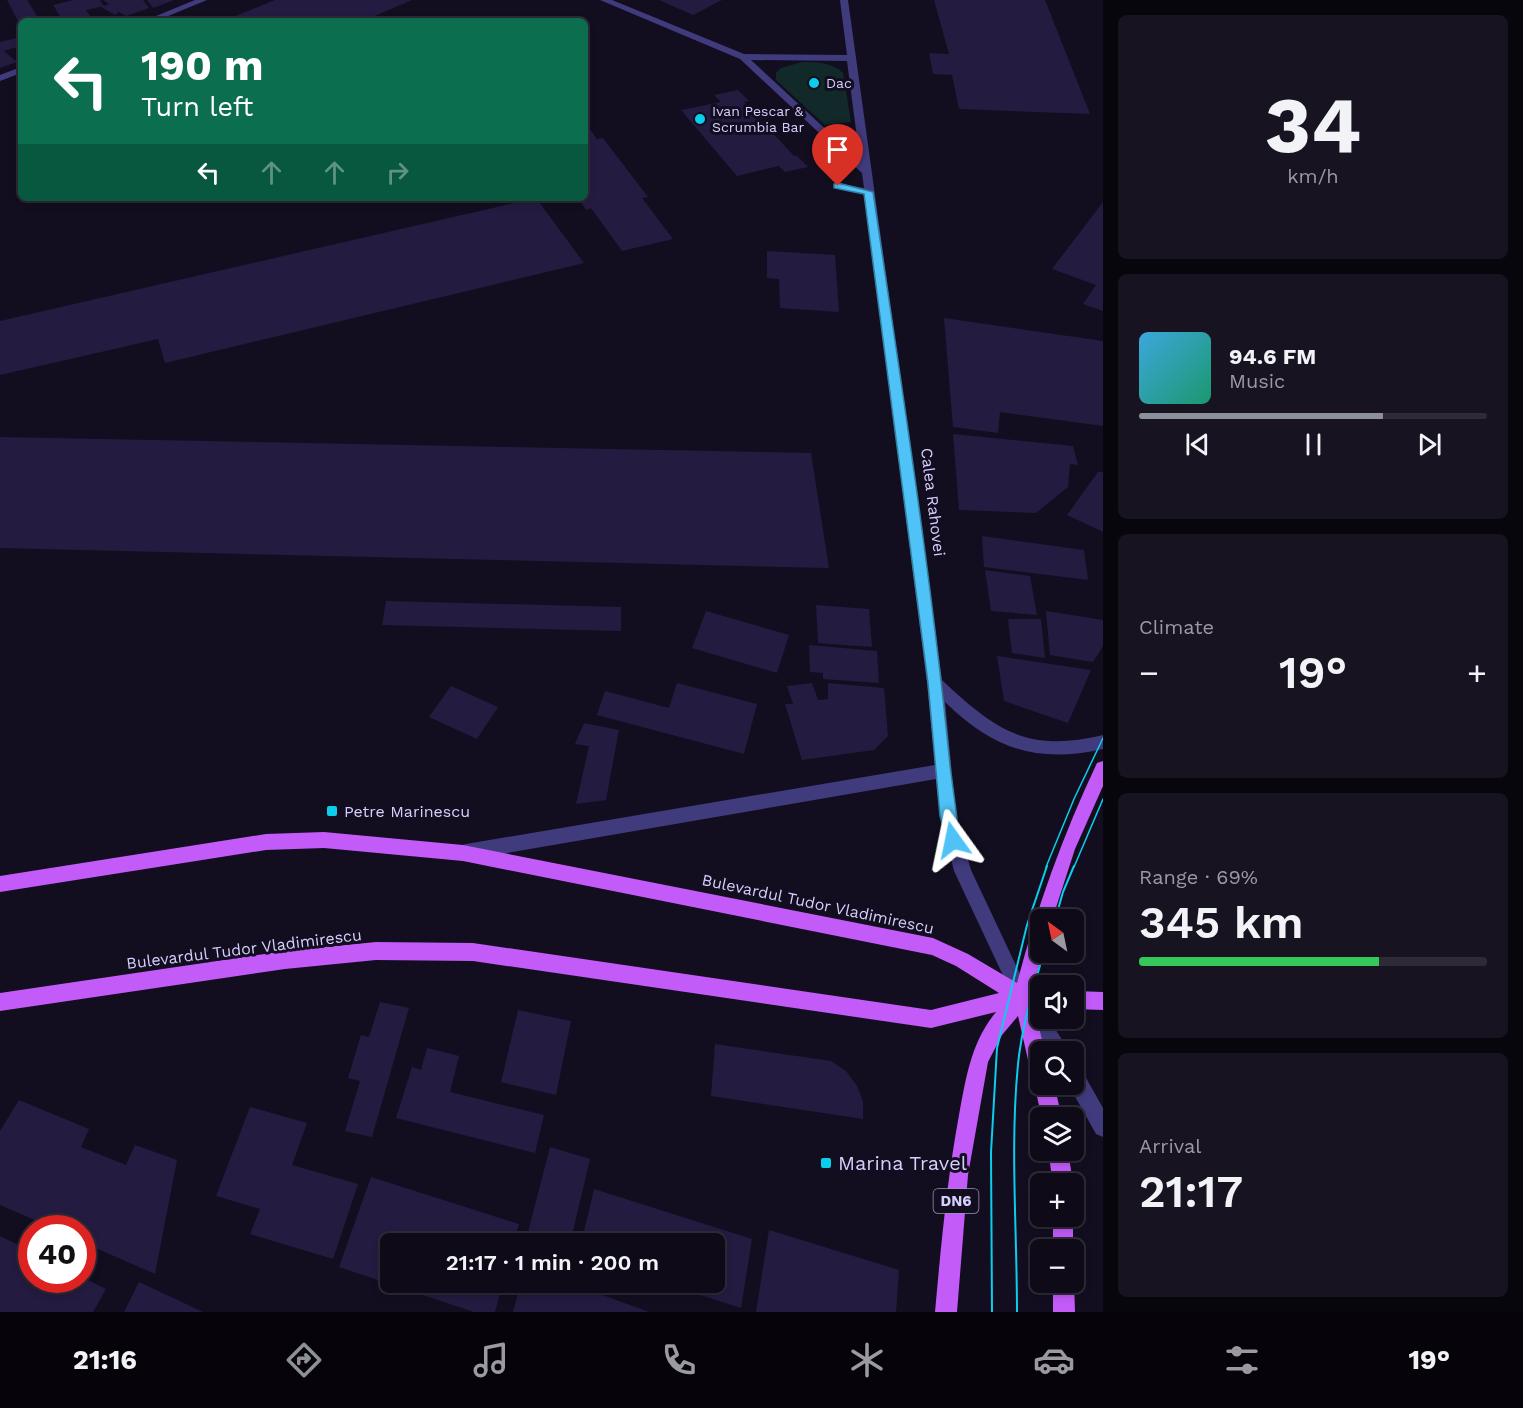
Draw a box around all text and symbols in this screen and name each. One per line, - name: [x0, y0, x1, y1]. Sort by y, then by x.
- text: 190 m: [141, 41, 264, 90]
- icon: left: [42, 42, 120, 120]
- place label: Dac: [826, 75, 852, 91]
- marker: Dac: [807, 76, 821, 90]
- text: 34: [1265, 79, 1361, 171]
- text: Turn left: [141, 91, 253, 123]
- place label: Ivan Pescar & Scrumbia Bar: [712, 103, 804, 135]
- marker: Ivan Pescar & Scrumbia Bar: [693, 112, 707, 126]
- pin: [812, 124, 863, 186]
- icon: arrive: [821, 133, 854, 166]
- icon: left: [192, 156, 225, 189]
- icon: ahead: [255, 156, 288, 189]
- icon: ahead: [318, 156, 351, 189]
- icon: right: [381, 156, 414, 189]
- text: km/h: [1287, 164, 1339, 188]
- text: 94.6 FM: [1229, 344, 1316, 369]
- text: Music: [1229, 369, 1285, 393]
- icon: previous: [1181, 428, 1214, 461]
- icon: pause: [1297, 428, 1330, 461]
- icon: next: [1413, 428, 1446, 461]
- street label: Calea Rahovei: [917, 447, 949, 557]
- text: Climate: [1139, 615, 1214, 639]
- text: 19°: [1279, 646, 1347, 699]
- text: −: [1139, 653, 1159, 692]
- text: +: [1467, 653, 1487, 692]
- place label: Petre Marinescu: [344, 802, 470, 821]
- marker: Petre Marinescu: [325, 804, 339, 818]
- position arrow: [921, 808, 985, 872]
- text: Range · 69%: [1139, 865, 1258, 889]
- street label: Bulevardul Tudor Vladimirescu: [700, 870, 936, 938]
- text: 345 km: [1139, 896, 1304, 949]
- north arrow: [1030, 909, 1084, 963]
- map controls: [1030, 909, 1084, 1293]
- street label: Bulevardul Tudor Vladimirescu: [125, 925, 363, 973]
- button: sound: [1030, 975, 1084, 1029]
- button: search: [1030, 1041, 1084, 1095]
- button: layers: [1030, 1107, 1084, 1161]
- text: Arrival: [1139, 1134, 1201, 1158]
- place label: Marina Travel: [838, 1151, 967, 1175]
- marker: Marina Travel: [819, 1156, 833, 1170]
- text: 21:17: [1139, 1165, 1243, 1218]
- button: +: [1030, 1173, 1084, 1227]
- road number: DN6: [934, 1189, 978, 1213]
- speed limit sign: 40: [18, 1215, 96, 1293]
- button: −: [1030, 1239, 1084, 1293]
- text: 21:17 · 1 min · 200 m: [446, 1250, 659, 1275]
- icon: directions: [283, 1339, 325, 1381]
- icon: music: [470, 1339, 512, 1381]
- icon: phone: [658, 1339, 700, 1381]
- icon: climate: [846, 1339, 888, 1381]
- icon: car: [1033, 1339, 1075, 1381]
- icon: filters: [1221, 1339, 1263, 1381]
- text: 21:16: [73, 1344, 137, 1376]
- text: 19°: [1408, 1344, 1450, 1376]

